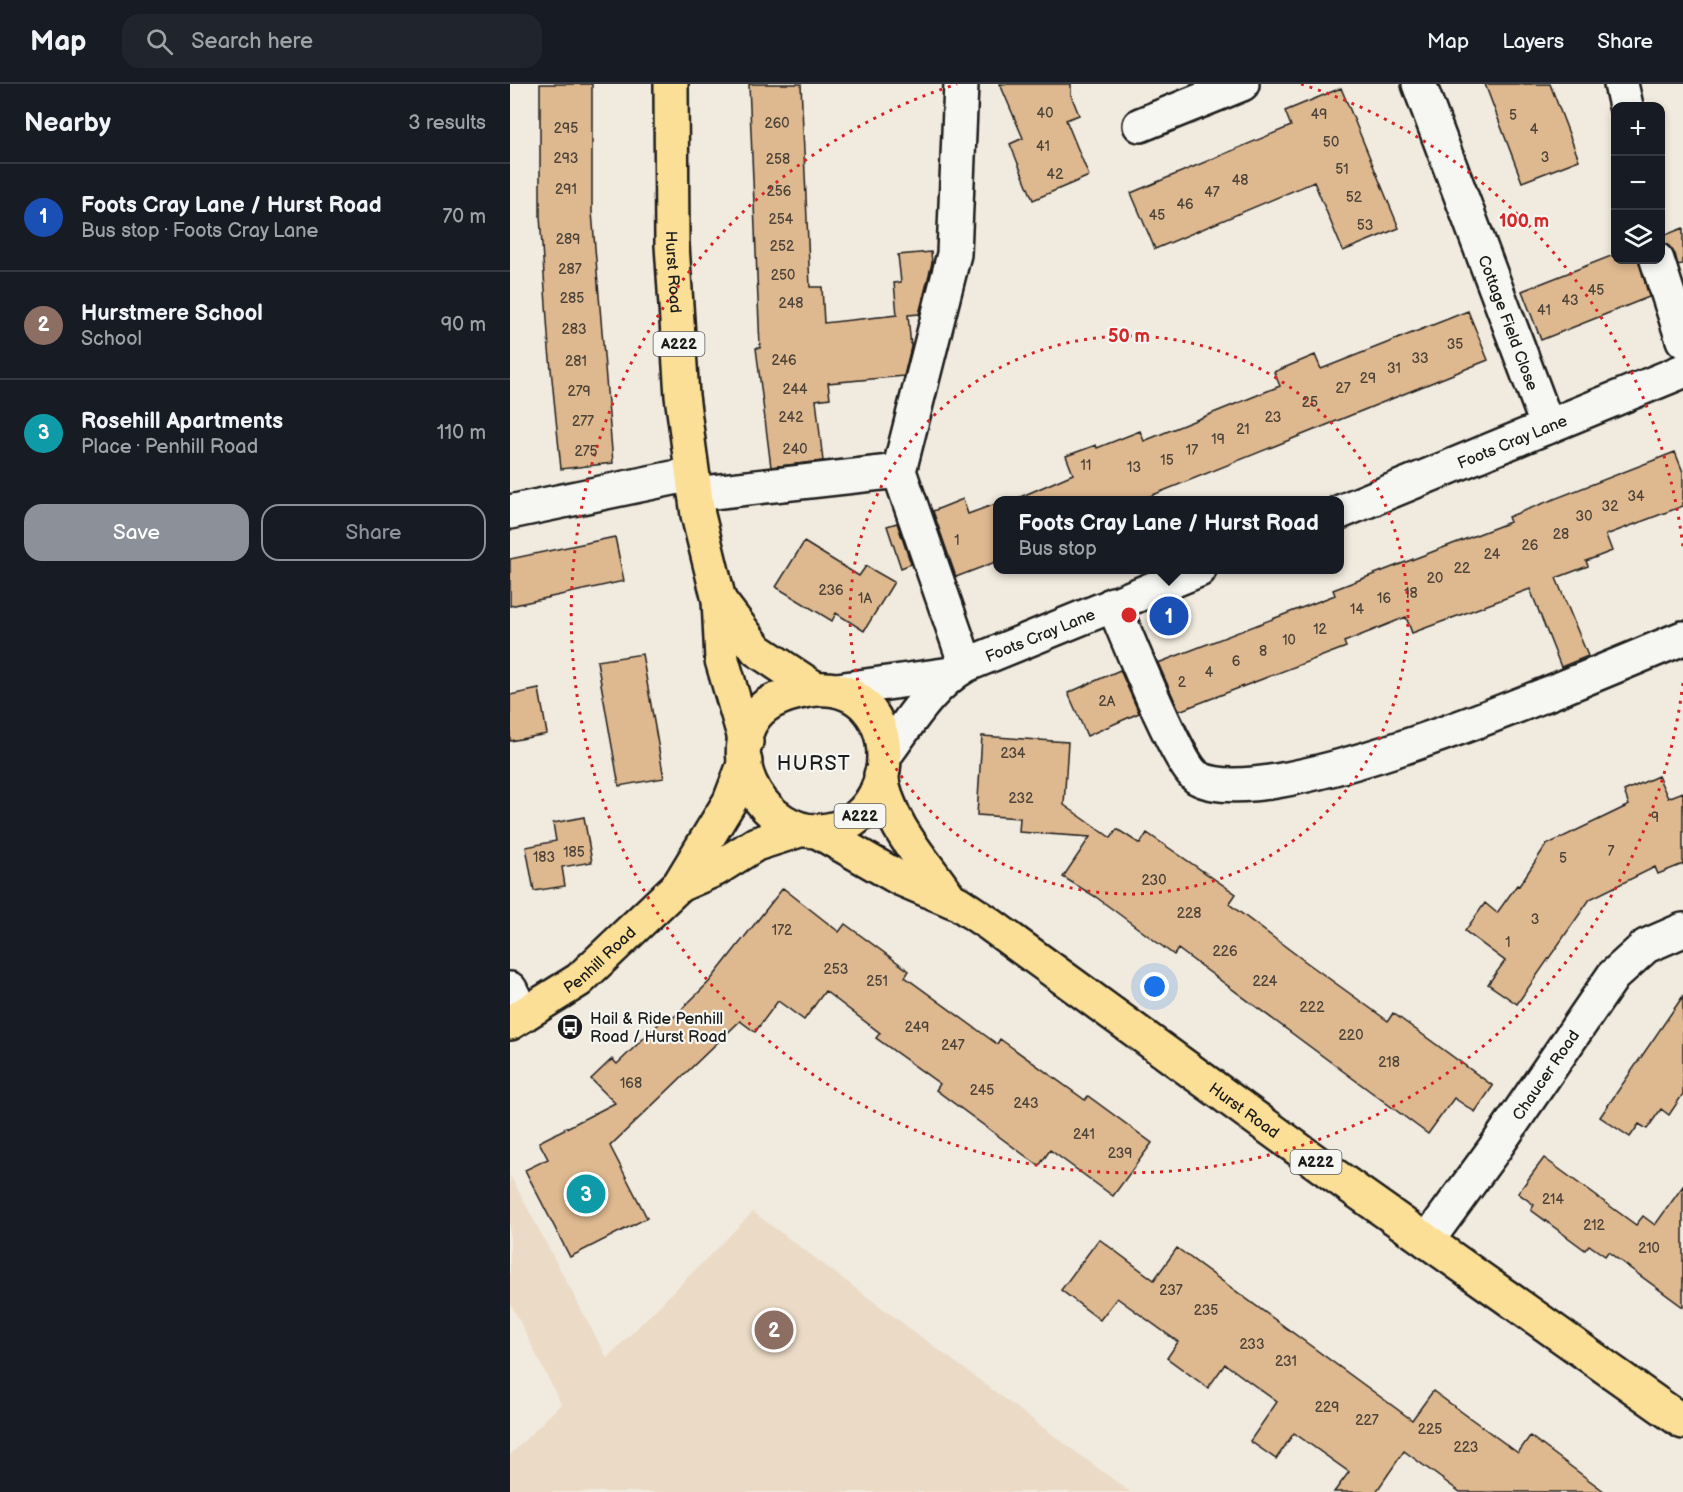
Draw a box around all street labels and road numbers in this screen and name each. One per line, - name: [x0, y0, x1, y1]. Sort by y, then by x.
- street label: Hurst Road: [661, 231, 684, 314]
- street label: Cottage Field Close: [1473, 253, 1542, 394]
- road number: A222: [654, 332, 705, 356]
- street label: Foots Cray Lane: [1455, 411, 1571, 474]
- street label: Foots Cray Lane: [983, 605, 1099, 667]
- road number: A222: [834, 804, 886, 828]
- street label: Penhill Road: [561, 923, 640, 998]
- street label: Chaucer Road: [1509, 1027, 1584, 1124]
- street label: Hurst Road: [1205, 1079, 1282, 1143]
- road number: A222: [1290, 1150, 1342, 1174]

